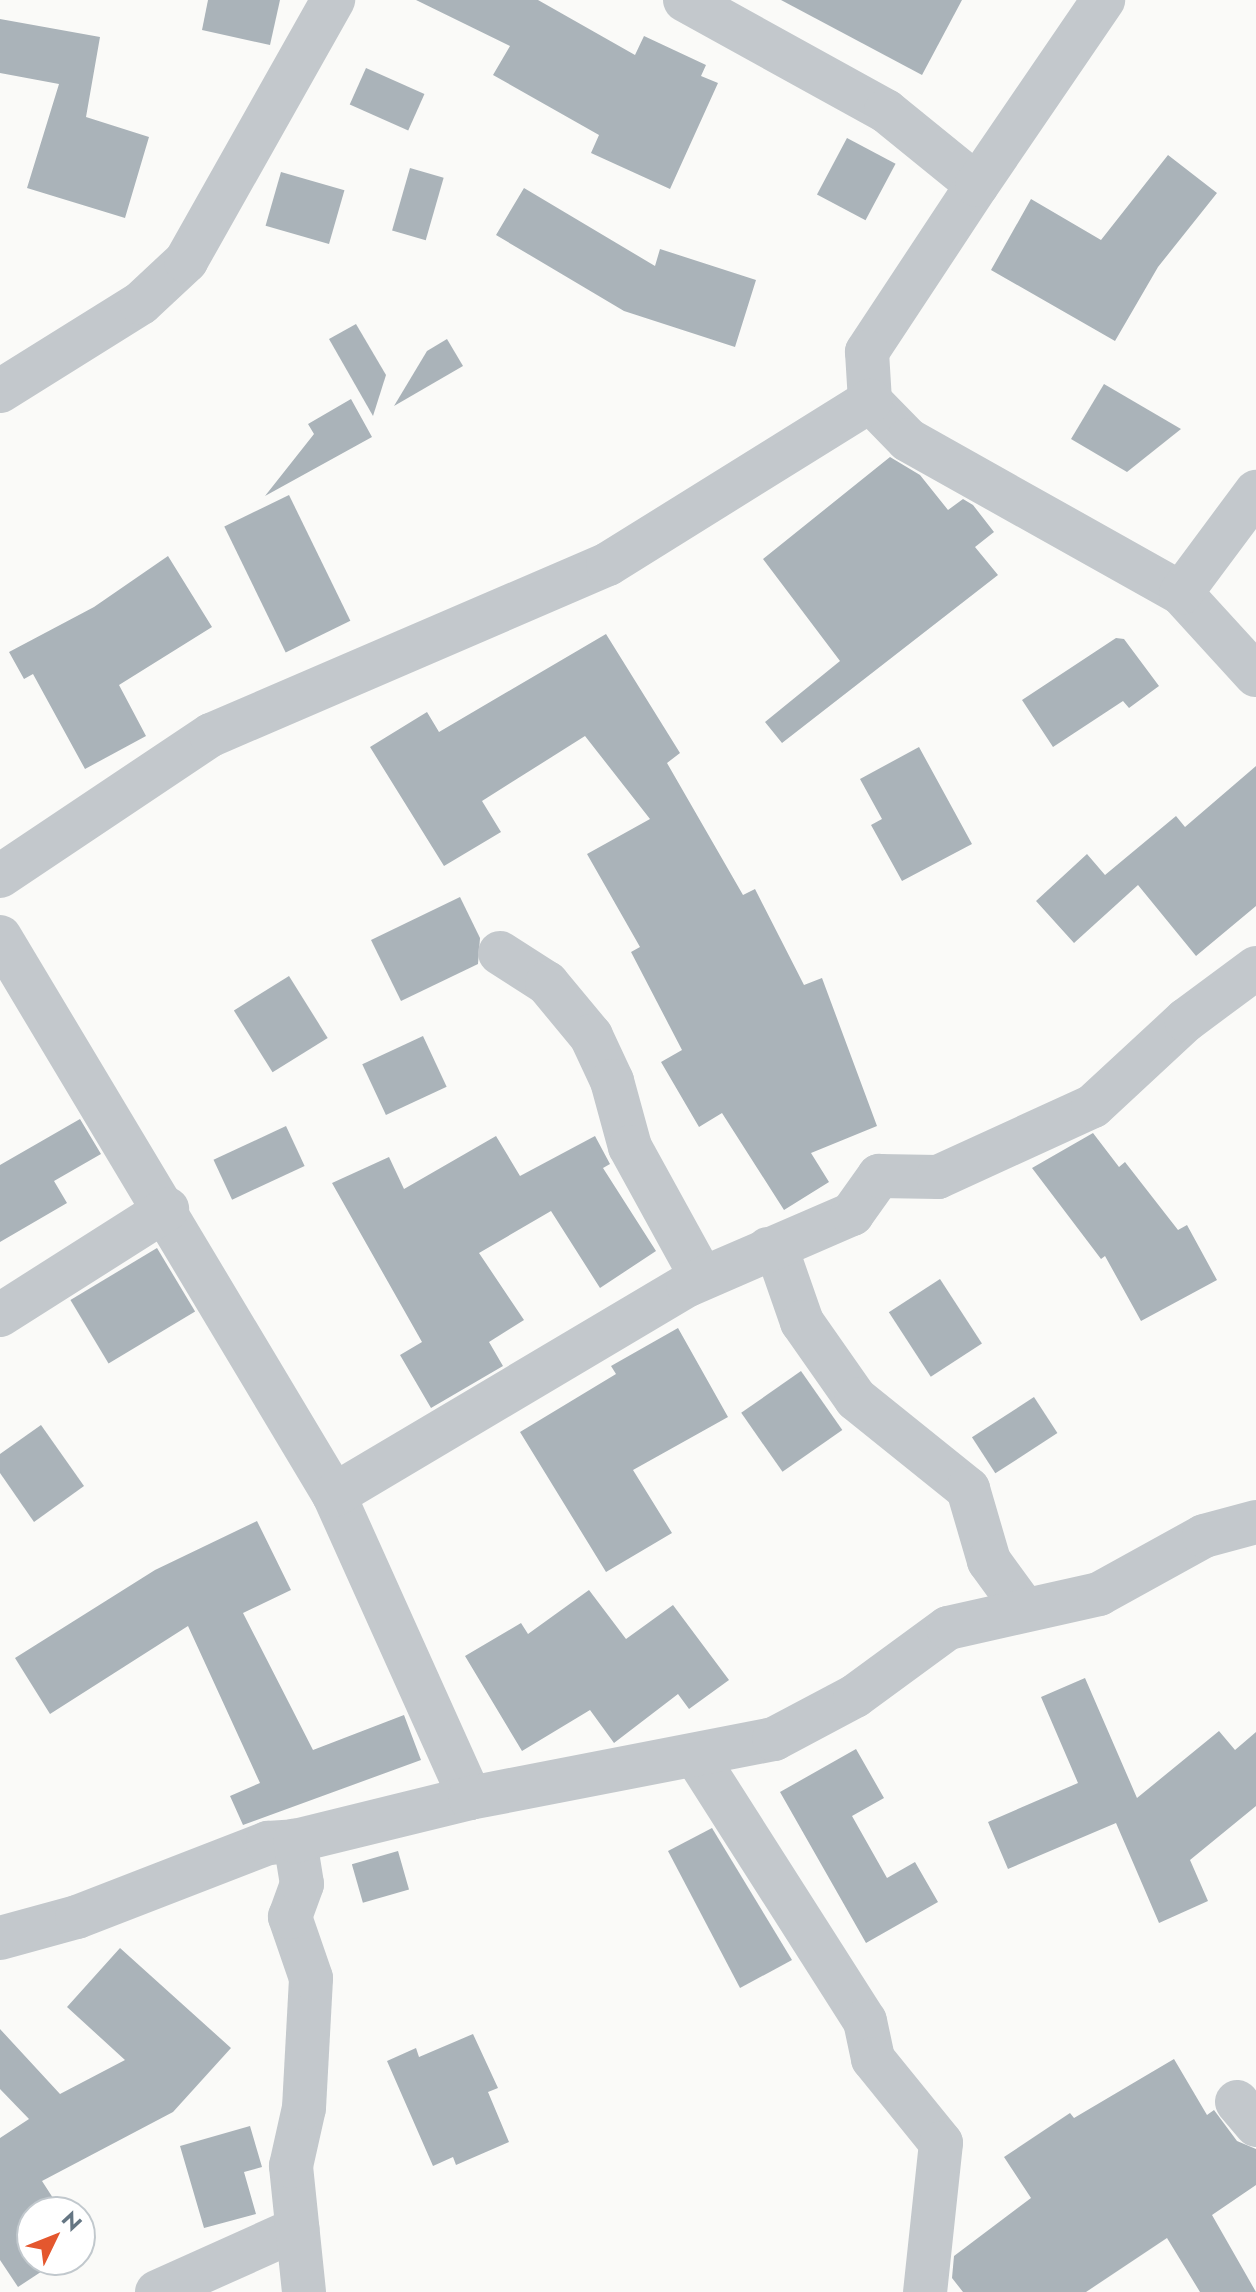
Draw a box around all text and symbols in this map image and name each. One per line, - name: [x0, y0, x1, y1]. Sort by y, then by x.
- north arrow: [16, 2196, 96, 2276]
- text: N: [54, 2204, 90, 2238]

